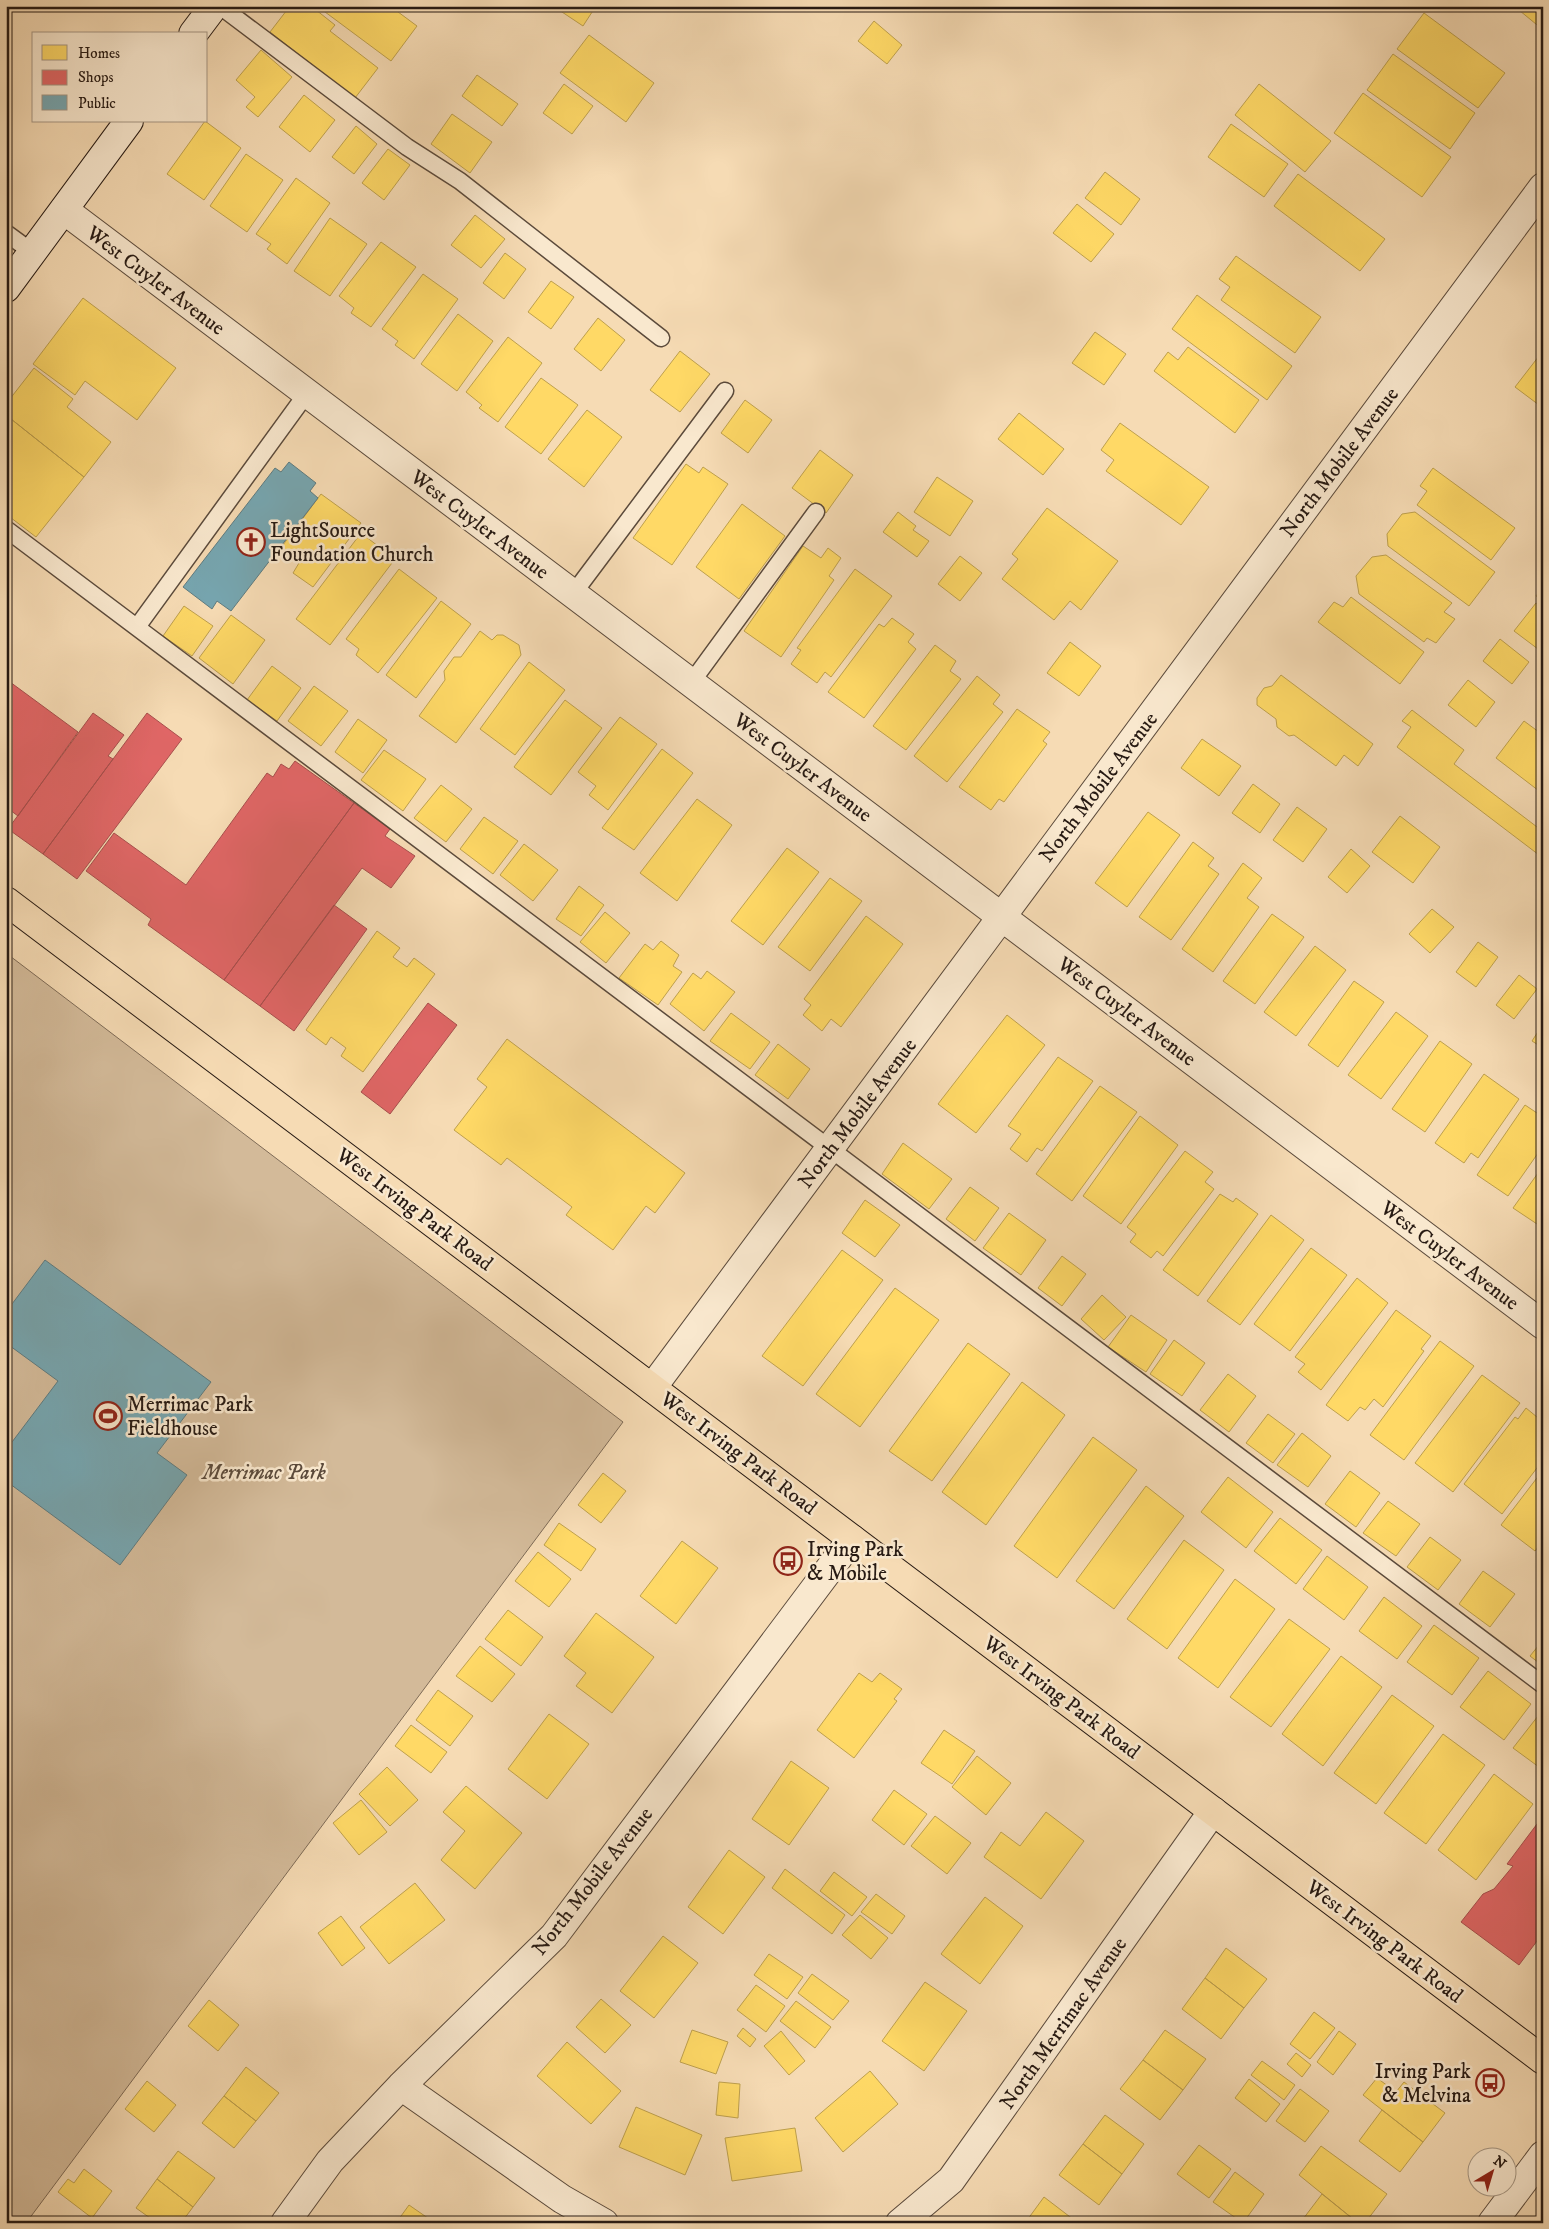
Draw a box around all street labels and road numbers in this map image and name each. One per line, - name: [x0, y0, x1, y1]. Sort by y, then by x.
- street label: West Cuyler Avenue: [80, 220, 230, 342]
- street label: North Mobile Avenue: [1275, 382, 1405, 543]
- street label: West Cuyler Avenue: [404, 464, 554, 586]
- street label: West Cuyler Avenue: [727, 707, 877, 829]
- street label: North Mobile Avenue: [1034, 707, 1164, 868]
- street label: West Cuyler Avenue: [1051, 951, 1201, 1073]
- street label: North Mobile Avenue: [793, 1033, 923, 1194]
- street label: West Irving Park Road: [330, 1142, 498, 1278]
- street label: West Cuyler Avenue: [1374, 1195, 1524, 1317]
- street label: West Irving Park Road: [654, 1386, 822, 1522]
- street label: West Irving Park Road: [977, 1630, 1145, 1766]
- street label: North Mobile Avenue: [527, 1802, 659, 1961]
- street label: West Irving Park Road: [1300, 1874, 1468, 2010]
- street label: North Merrimac Avenue: [995, 1932, 1133, 2115]

